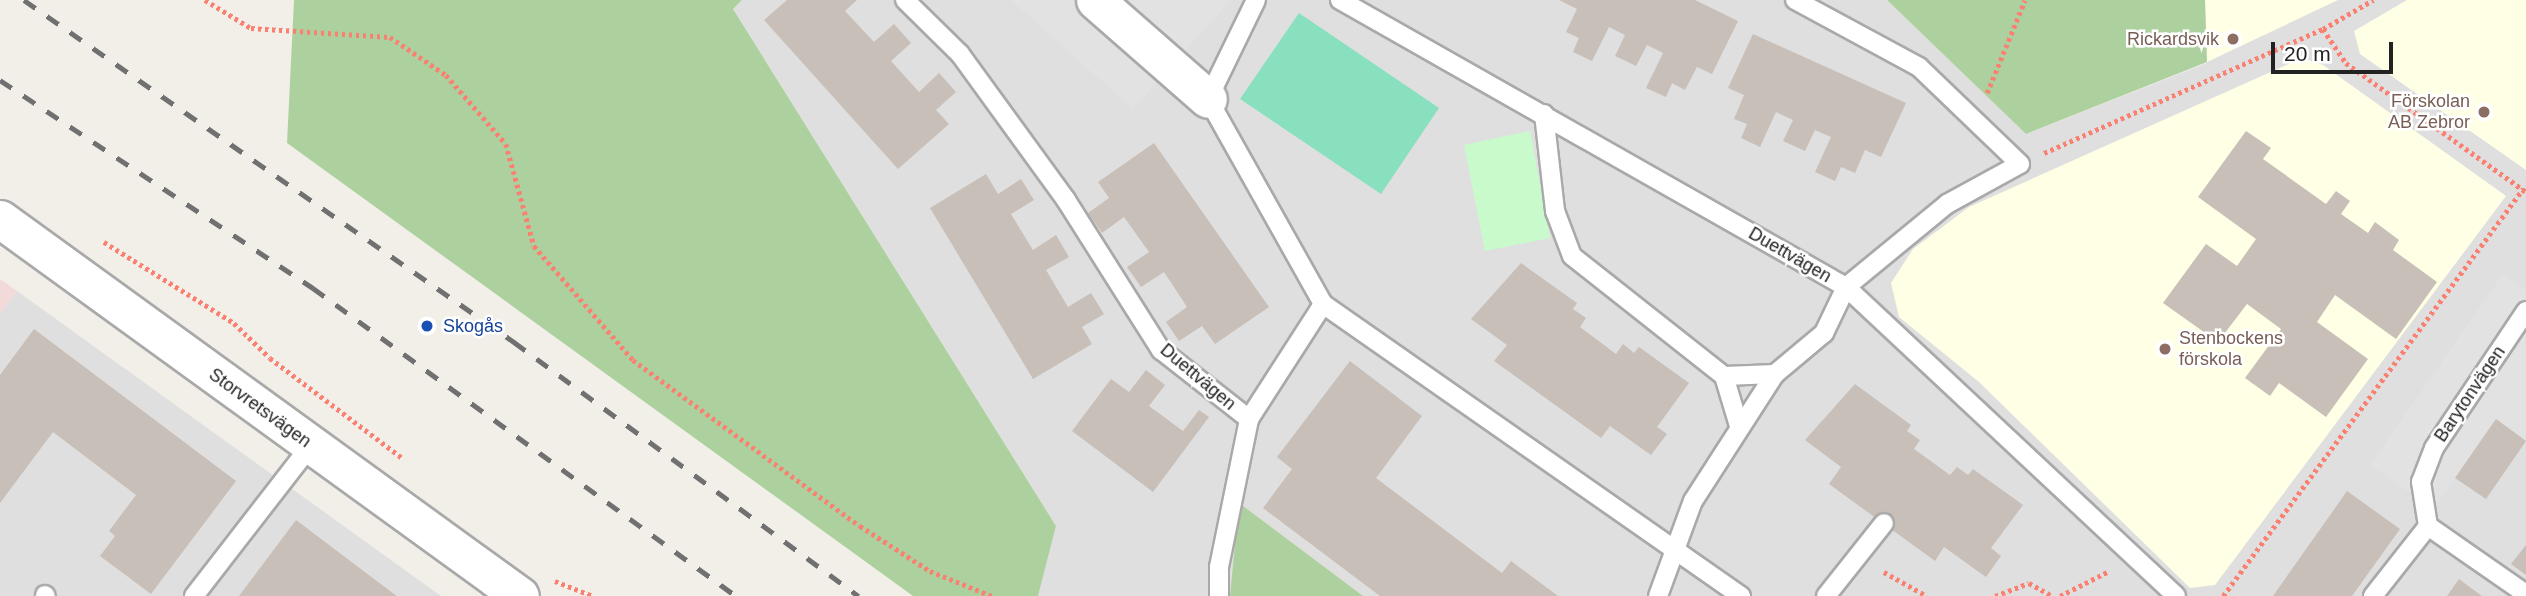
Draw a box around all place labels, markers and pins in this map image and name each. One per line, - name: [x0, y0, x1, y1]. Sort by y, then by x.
- place label: Rickardsvik: [2127, 28, 2219, 50]
- marker: Rickardsvik: [2225, 31, 2241, 47]
- place label: Förskolan AB Zebror: [2388, 91, 2470, 134]
- marker: Förskolan AB Zebror: [2476, 104, 2492, 120]
- place label: Skogås: [443, 315, 503, 337]
- marker: Skogås: [417, 316, 437, 336]
- place label: Stenbockens förskola: [2179, 328, 2283, 370]
- marker: Stenbockens förskola: [2157, 341, 2173, 357]

